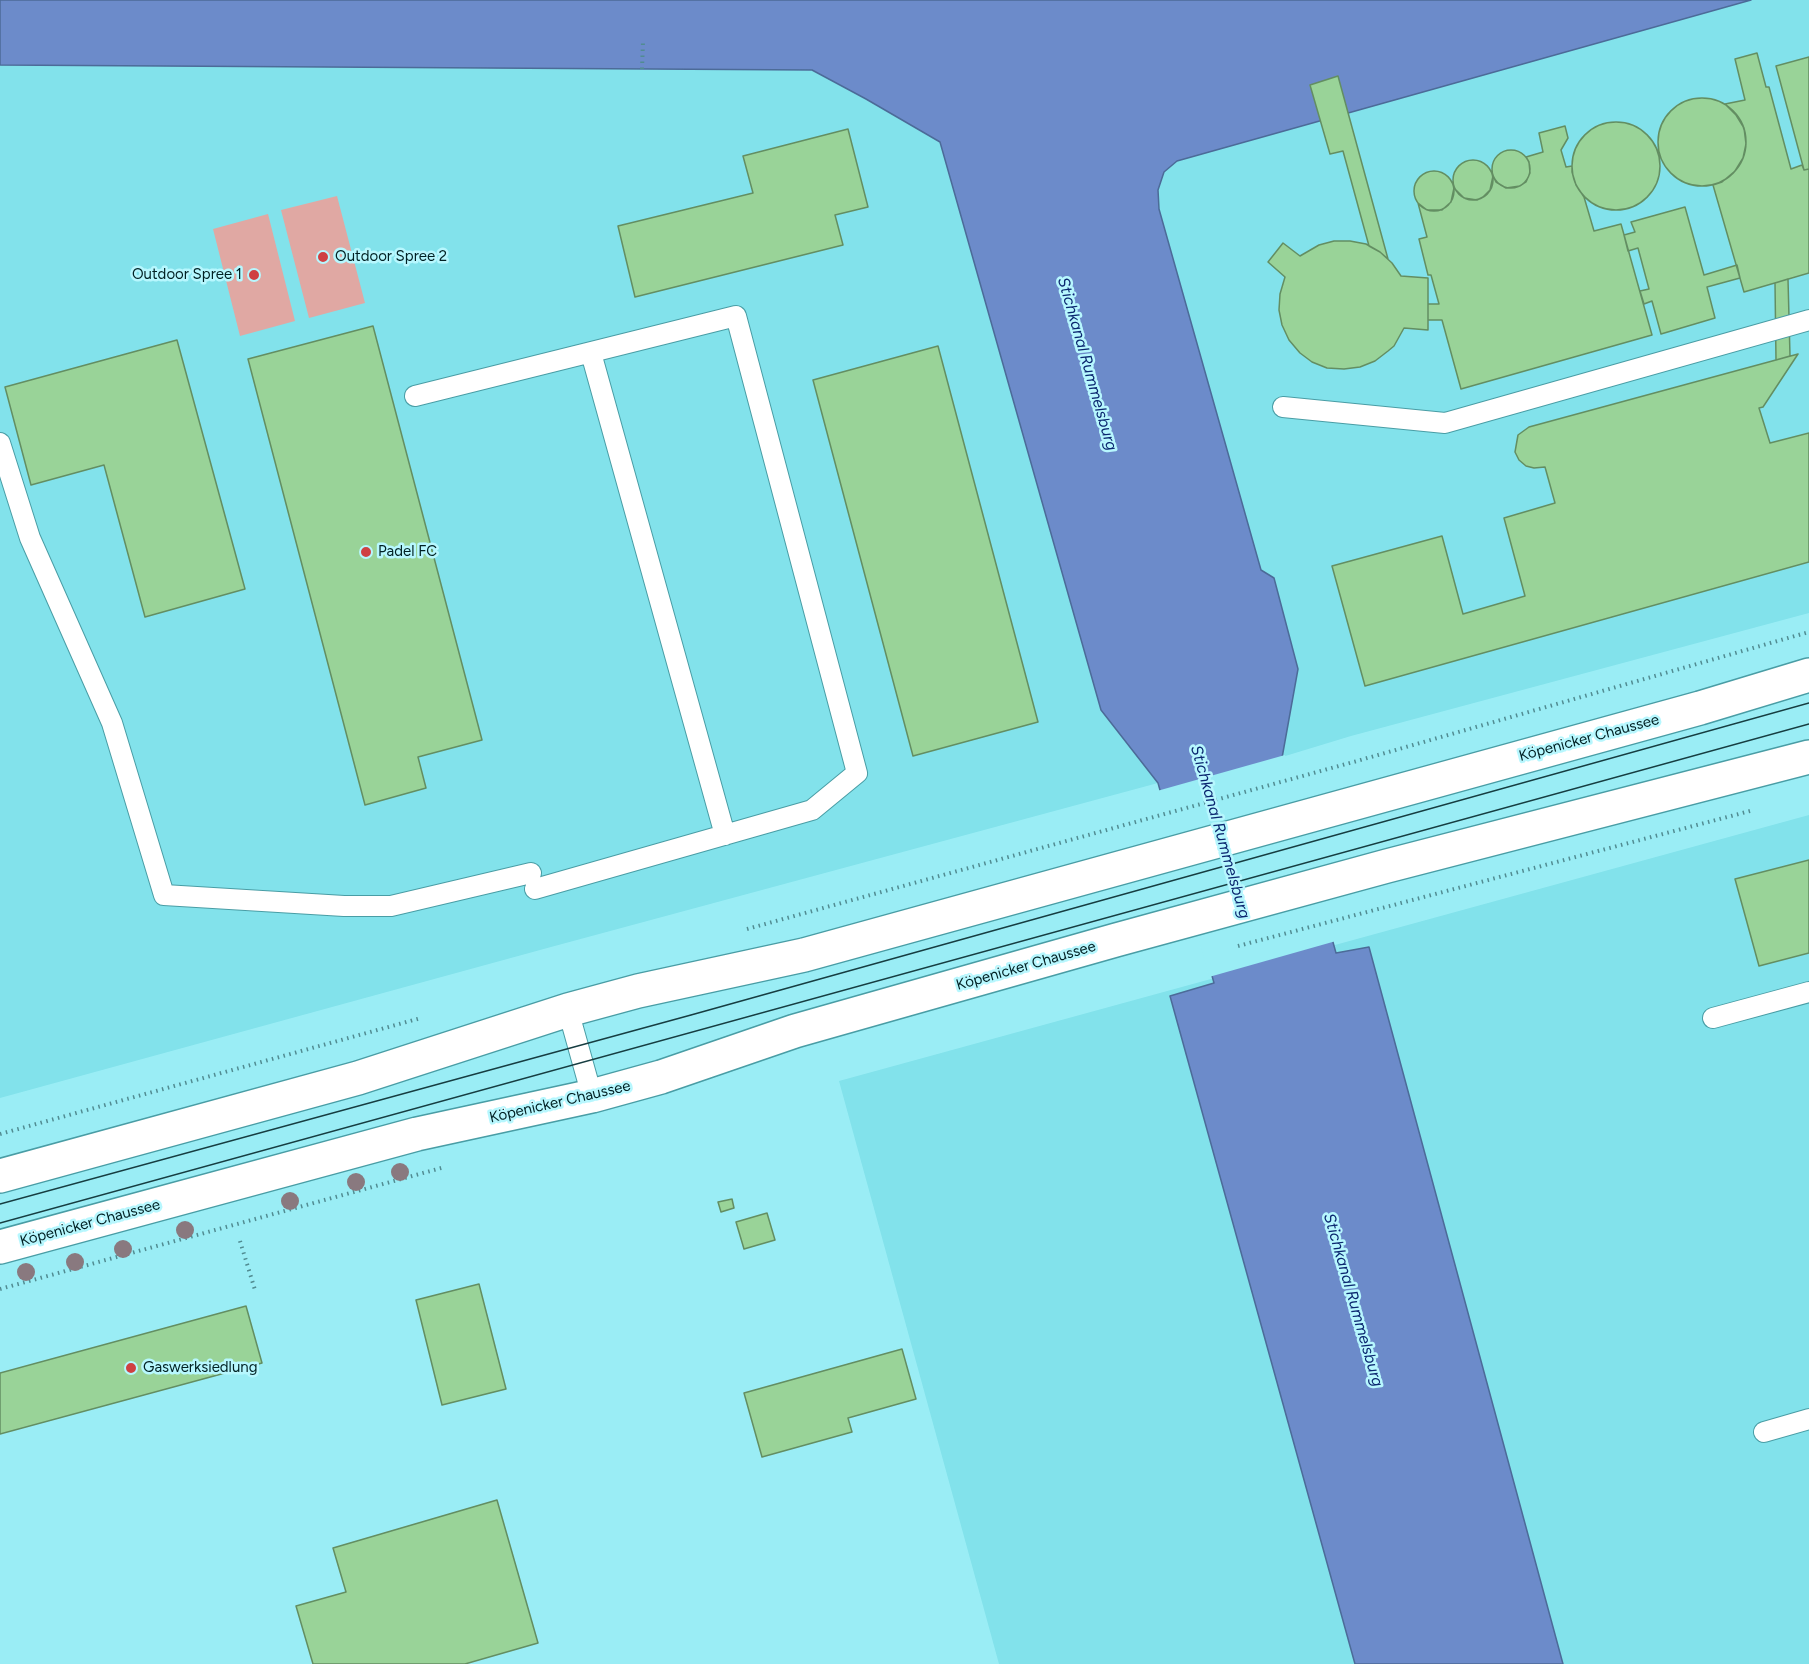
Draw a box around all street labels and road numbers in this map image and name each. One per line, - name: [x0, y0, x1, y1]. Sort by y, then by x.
- street label: Köpenicker Chaussee: [1517, 711, 1661, 765]
- street label: Köpenicker Chaussee: [954, 937, 1098, 995]
- street label: Köpenicker Chaussee: [488, 1077, 632, 1127]
- street label: Köpenicker Chaussee: [18, 1196, 162, 1250]

